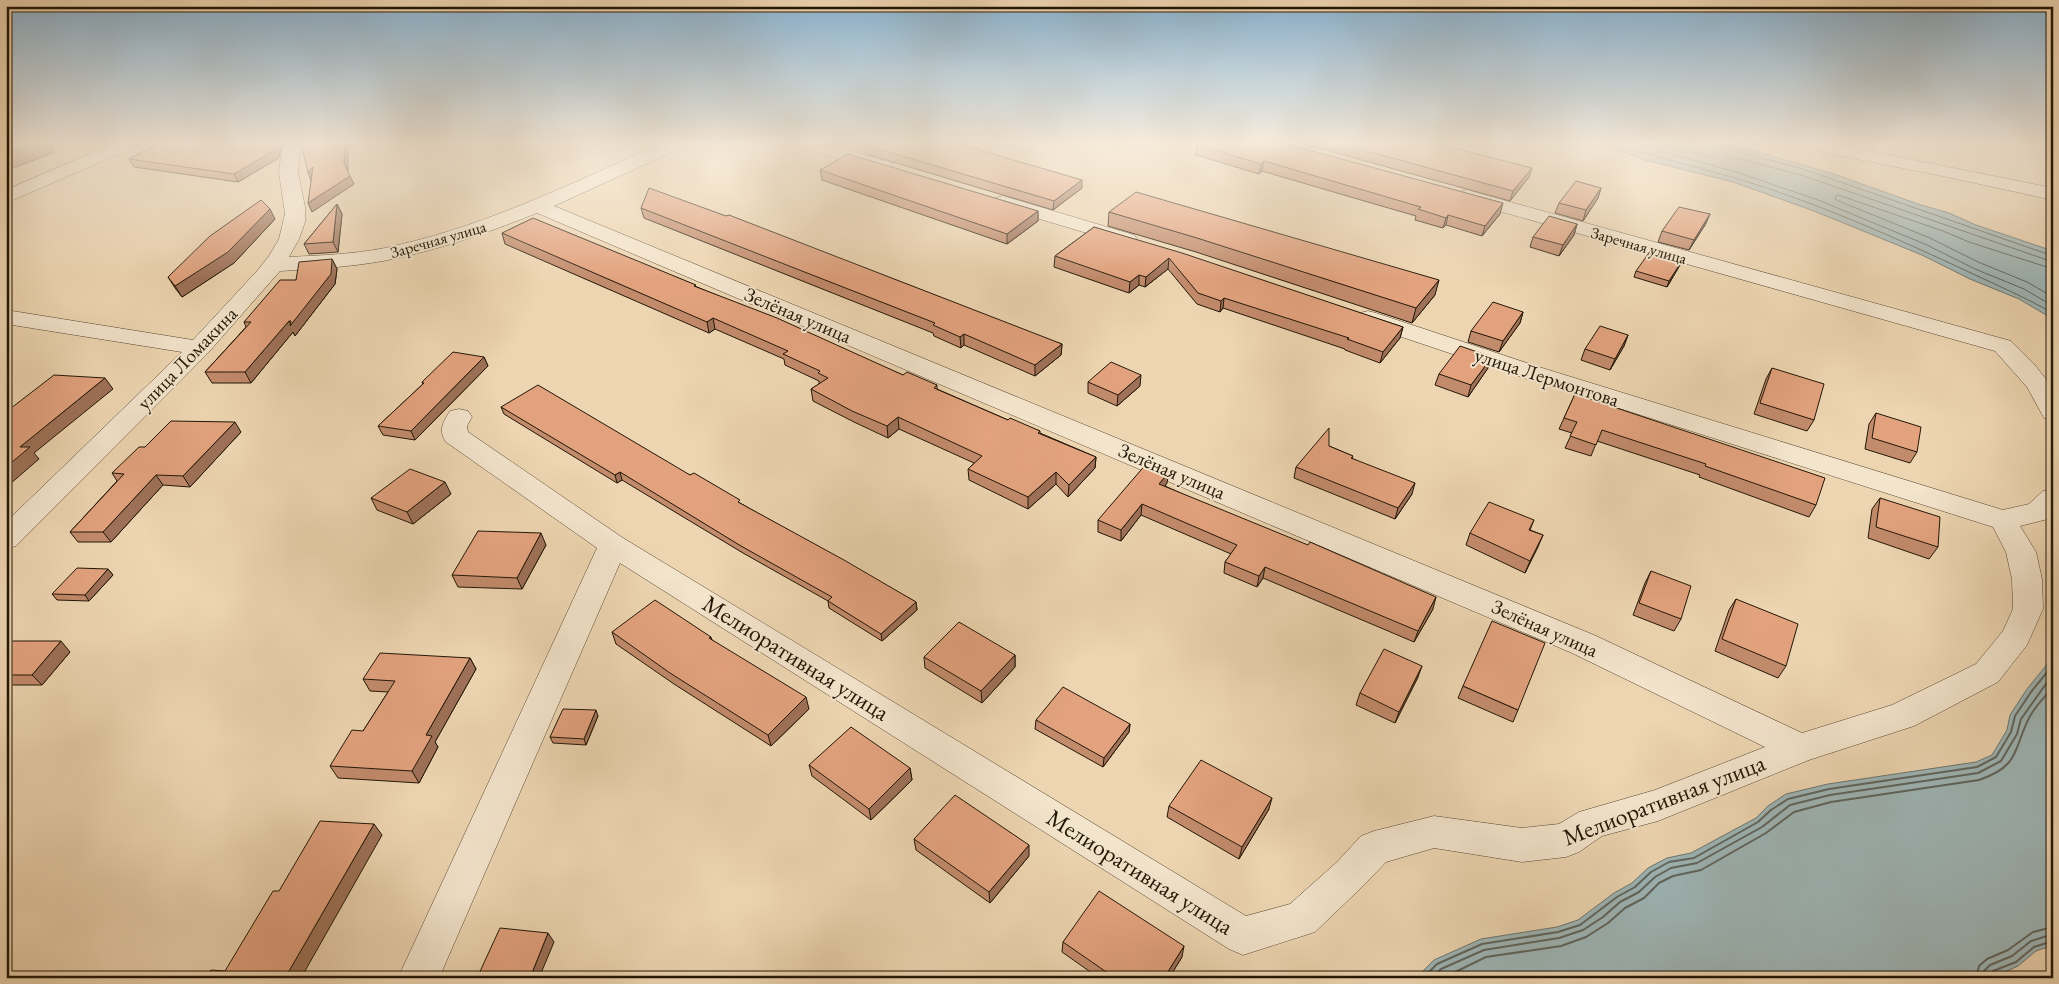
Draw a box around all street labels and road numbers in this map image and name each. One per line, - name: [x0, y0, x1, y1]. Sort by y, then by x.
- street label: Заречная улица: [388, 216, 489, 263]
- street label: Заречная улица: [1589, 222, 1690, 269]
- street label: Зелёная улица: [741, 281, 855, 349]
- street label: улица Ломакина: [131, 301, 243, 415]
- street label: улица Лермонтова: [1472, 341, 1622, 413]
- street label: Зелёная улица: [1115, 437, 1229, 505]
- street label: Мелиоративная улица: [697, 588, 896, 728]
- street label: Зелёная улица: [1488, 593, 1602, 663]
- street label: Мелиоративная улица: [1558, 746, 1770, 852]
- street label: Мелиоративная улица: [1041, 802, 1240, 942]

